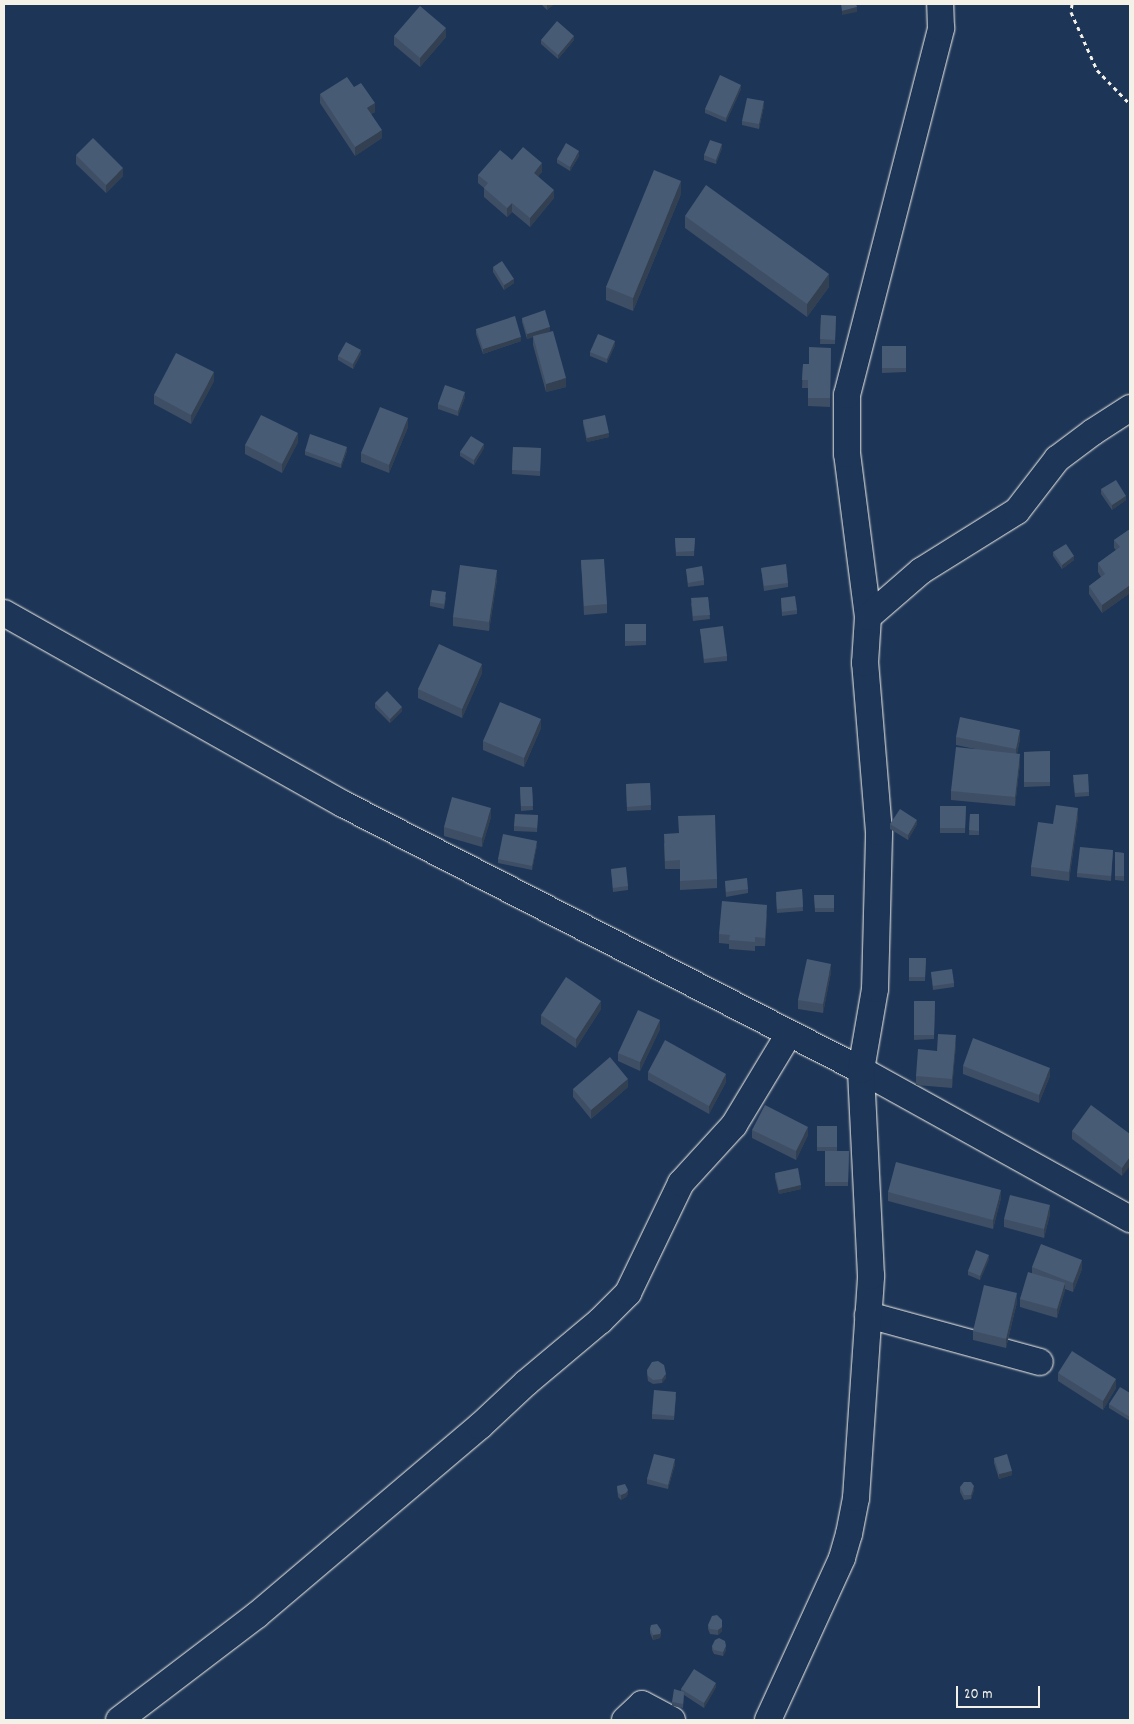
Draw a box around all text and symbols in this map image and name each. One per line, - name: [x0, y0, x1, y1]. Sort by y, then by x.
- scale bar: [959, 1676, 1043, 1708]
- text: 20 m: [964, 1684, 992, 1706]

